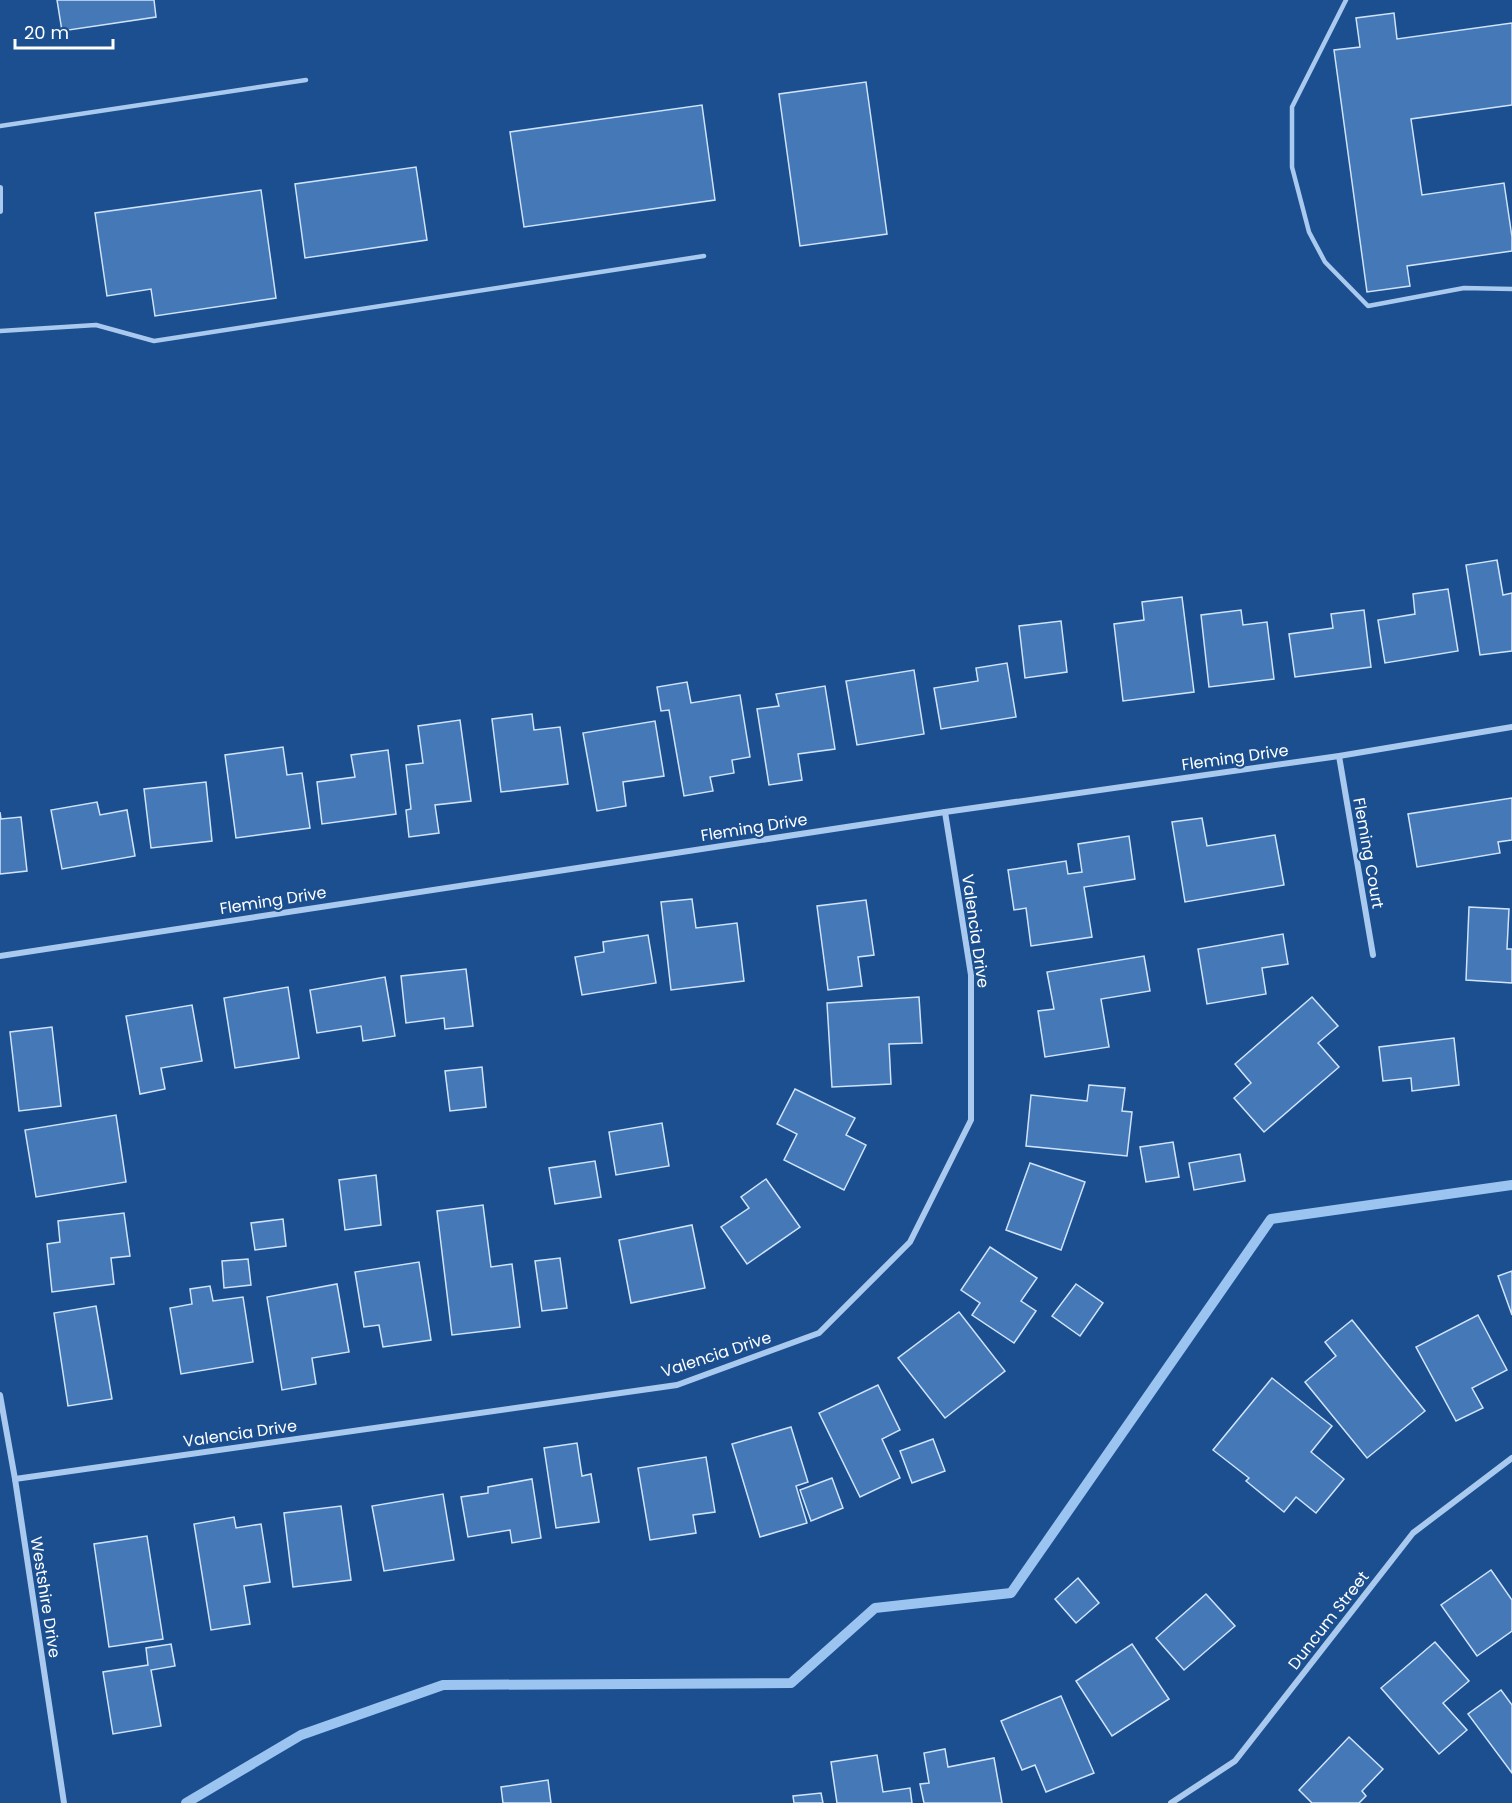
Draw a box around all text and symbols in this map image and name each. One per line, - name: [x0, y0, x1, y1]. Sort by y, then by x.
- scale bar: [15, 12, 112, 50]
- text: 20 m: [24, 20, 69, 45]
- street label: Fleming Drive: [1180, 739, 1290, 776]
- street label: Fleming Court: [1347, 796, 1390, 911]
- street label: Fleming Drive: [699, 808, 809, 847]
- street label: Valencia Drive: [956, 873, 995, 989]
- street label: Fleming Drive: [218, 881, 328, 920]
- street label: Valencia Drive: [658, 1326, 774, 1383]
- street label: Valencia Drive: [182, 1414, 298, 1453]
- street label: Westshire Drive: [25, 1535, 66, 1659]
- street label: Duncum Street: [1283, 1566, 1374, 1674]

